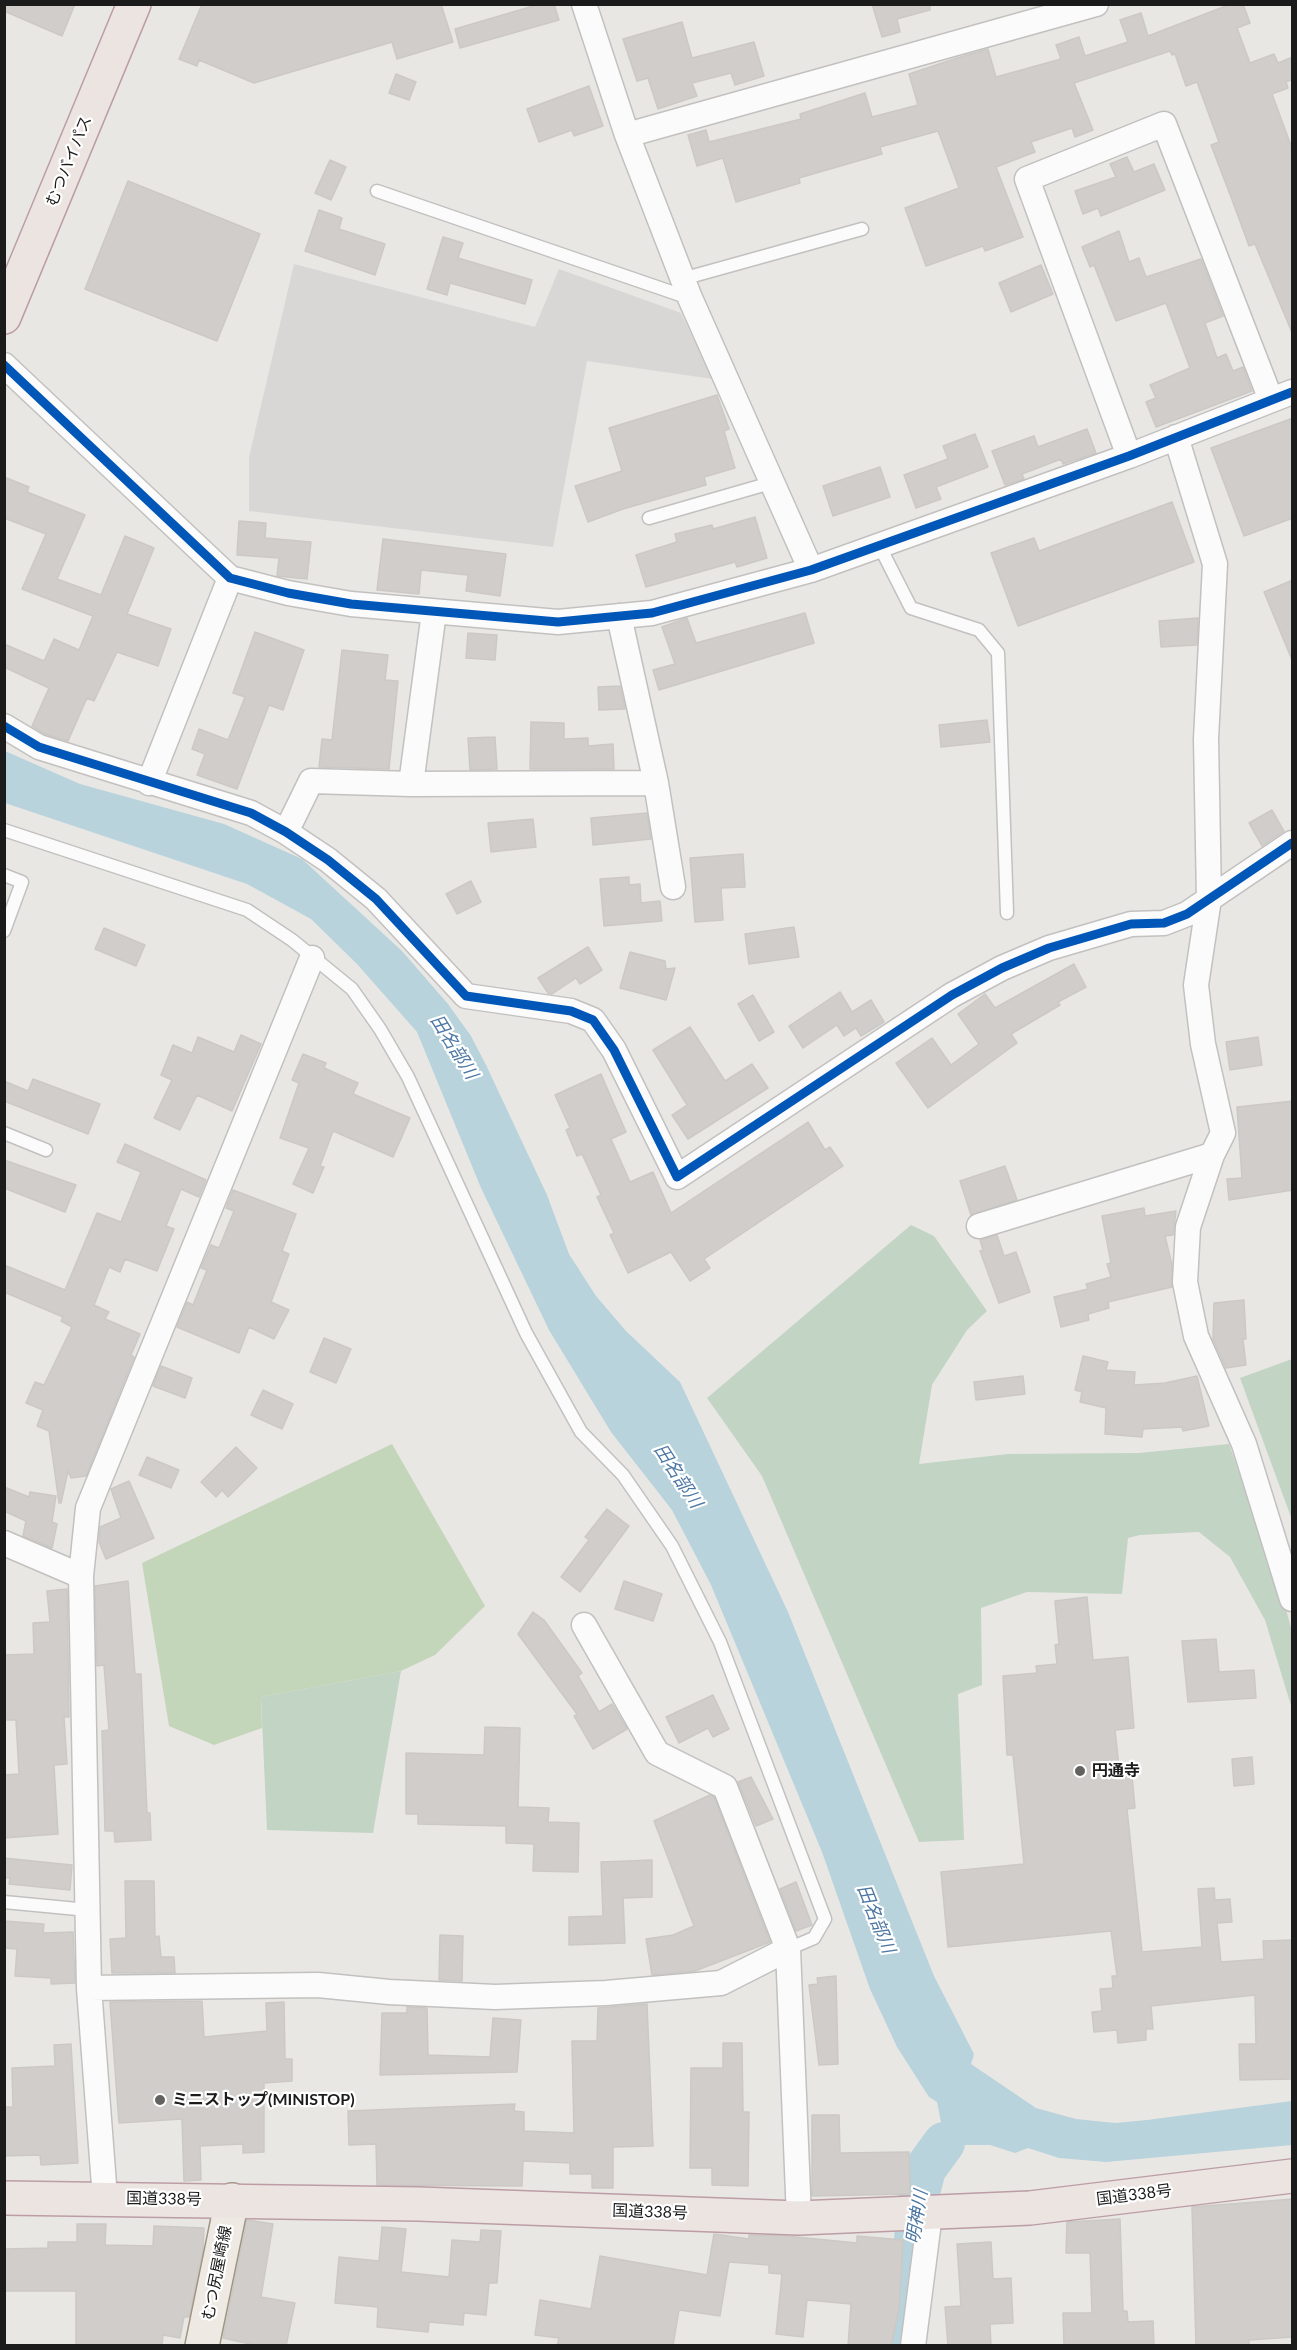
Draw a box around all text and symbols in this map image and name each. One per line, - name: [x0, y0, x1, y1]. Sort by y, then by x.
- street label: むつバイパス: [42, 113, 96, 209]
- water label: 田名部川: [426, 1011, 482, 1083]
- water label: 田名部川: [649, 1440, 707, 1512]
- place label: 円通寺: [1092, 1761, 1140, 1781]
- marker: 円通寺: [1073, 1764, 1087, 1778]
- water label: 田名部川: [853, 1882, 899, 1956]
- place label: ミニストップ(MINISTOP): [172, 2090, 355, 2110]
- marker: ミニストップ(MINISTOP): [153, 2093, 167, 2107]
- street label: 国道338号: [1095, 2181, 1173, 2209]
- street label: 国道338号: [126, 2189, 202, 2209]
- water label: 明神川: [902, 2189, 932, 2245]
- street label: 国道338号: [612, 2201, 688, 2223]
- street label: むつ尻屋崎線: [198, 2224, 236, 2322]

